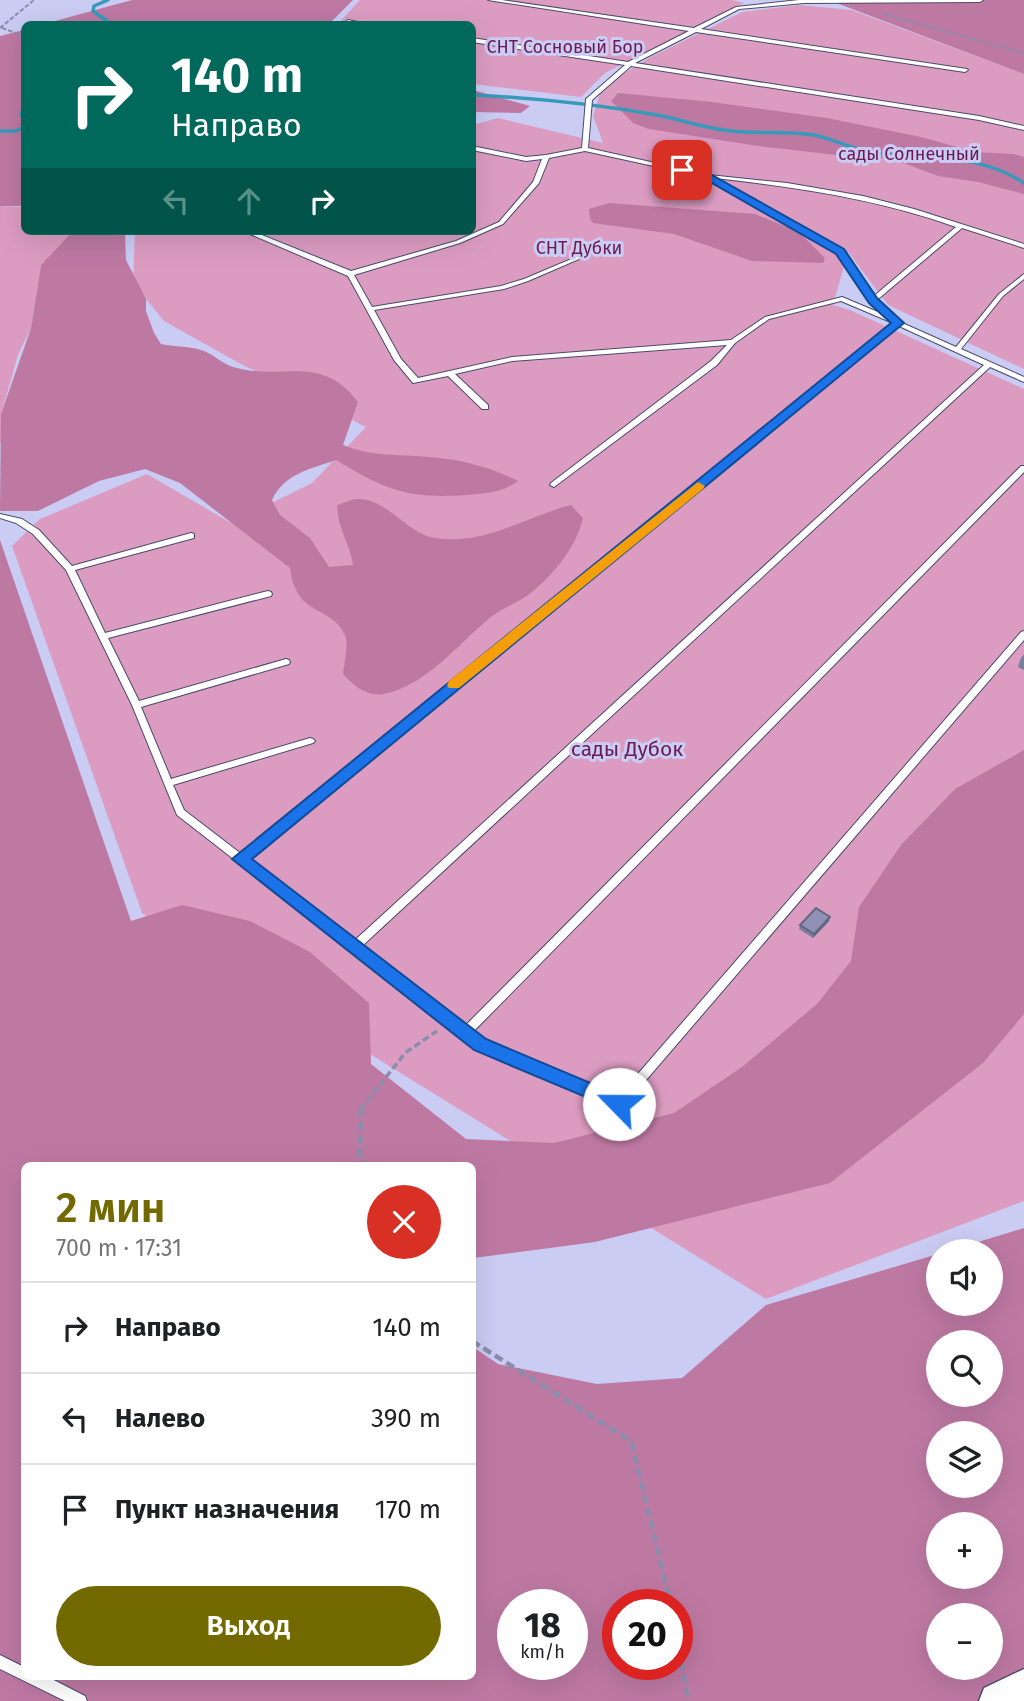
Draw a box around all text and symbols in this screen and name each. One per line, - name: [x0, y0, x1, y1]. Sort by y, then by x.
- park label: СНТ Сосновый Бор: [487, 36, 643, 58]
- text: 140 m: [171, 46, 303, 105]
- icon: right: [56, 49, 147, 140]
- text: Направо: [171, 106, 302, 144]
- pin: [652, 140, 712, 200]
- park label: сады Солнечный: [838, 143, 980, 165]
- icon: arrive: [663, 151, 701, 189]
- icon: left: [157, 182, 195, 220]
- icon: ahead: [230, 182, 268, 220]
- icon: right: [303, 182, 341, 220]
- park label: СНТ Дубки: [536, 237, 622, 259]
- park label: сады Дубок: [571, 736, 683, 762]
- position arrow: [582, 1067, 656, 1141]
- text: 2 мин: [56, 1183, 166, 1233]
- button: close: [367, 1185, 441, 1259]
- text: 700 m · 17:31: [56, 1234, 182, 1262]
- map controls: [926, 1239, 1003, 1680]
- button: sound: [926, 1239, 1003, 1316]
- icon: right: [56, 1309, 94, 1347]
- text: Направо: [115, 1312, 221, 1343]
- text: 140 m: [372, 1312, 441, 1343]
- button: search: [926, 1330, 1003, 1407]
- icon: left: [56, 1400, 94, 1438]
- text: Налево: [115, 1403, 205, 1434]
- text: 390 m: [371, 1403, 441, 1434]
- button: layers: [926, 1421, 1003, 1498]
- icon: arrive: [56, 1491, 94, 1529]
- text: Пункт назначения: [115, 1494, 339, 1525]
- text: 170 m: [375, 1494, 441, 1525]
- button: +: [926, 1512, 1003, 1589]
- button: Выход: [56, 1586, 441, 1666]
- speed limit sign: 20: [602, 1589, 693, 1680]
- button: −: [926, 1603, 1003, 1680]
- text: 18: [524, 1604, 561, 1646]
- text: km/h: [520, 1641, 565, 1663]

